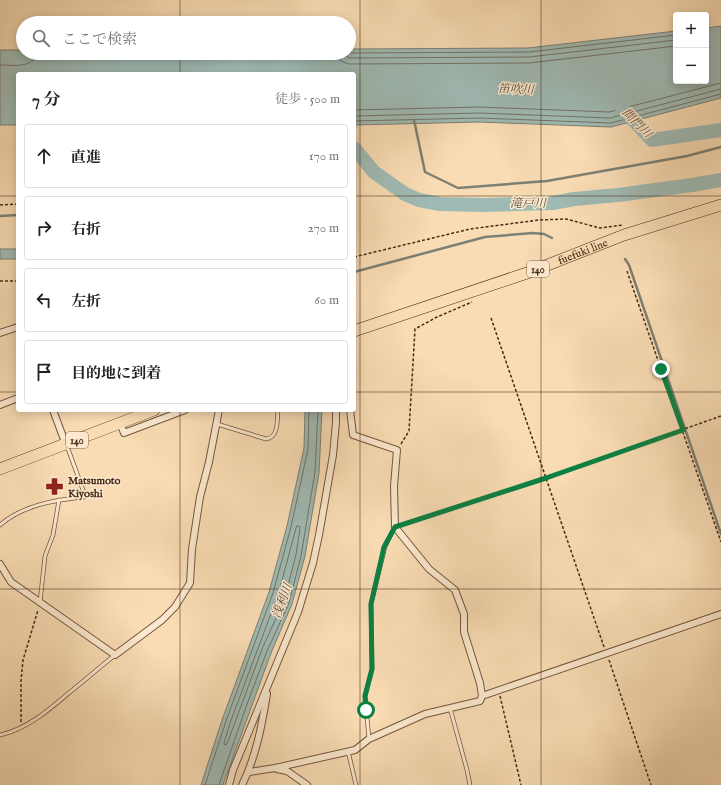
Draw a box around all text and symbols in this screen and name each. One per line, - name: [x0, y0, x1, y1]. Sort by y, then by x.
- map controls: [673, 12, 709, 84]
- button: +: [673, 12, 709, 48]
- search box: [16, 16, 356, 60]
- icon: search: [30, 27, 52, 49]
- text: ここで検索: [62, 30, 137, 49]
- button: −: [673, 48, 709, 84]
- water label: 笛吹川: [498, 81, 536, 98]
- text: 7 分: [32, 90, 61, 111]
- text: 徒歩 · 500 m: [275, 91, 340, 108]
- water label: 間門川: [619, 105, 656, 143]
- icon: ahead: [33, 145, 55, 167]
- text: 直進: [71, 148, 101, 167]
- text: 170 m: [309, 148, 339, 165]
- water label: 滝戸川: [510, 196, 548, 211]
- icon: right: [33, 217, 55, 239]
- text: 右折: [71, 220, 101, 239]
- text: 270 m: [308, 220, 339, 237]
- street label: fuefuki line: [556, 236, 610, 268]
- road number: 140: [527, 261, 549, 277]
- icon: left: [33, 289, 55, 311]
- text: 左折: [71, 292, 101, 311]
- text: 60 m: [314, 292, 339, 309]
- route end: [652, 360, 670, 378]
- icon: arrive: [33, 361, 55, 383]
- text: 目的地に到着: [71, 364, 161, 383]
- road number: 140: [66, 432, 88, 448]
- place label: Matsumoto Kiyoshi: [68, 474, 121, 501]
- pharmacy icon: Matsumoto Kiyoshi: [45, 476, 65, 496]
- water label: 浅利川: [269, 580, 296, 621]
- route start: [357, 701, 375, 719]

